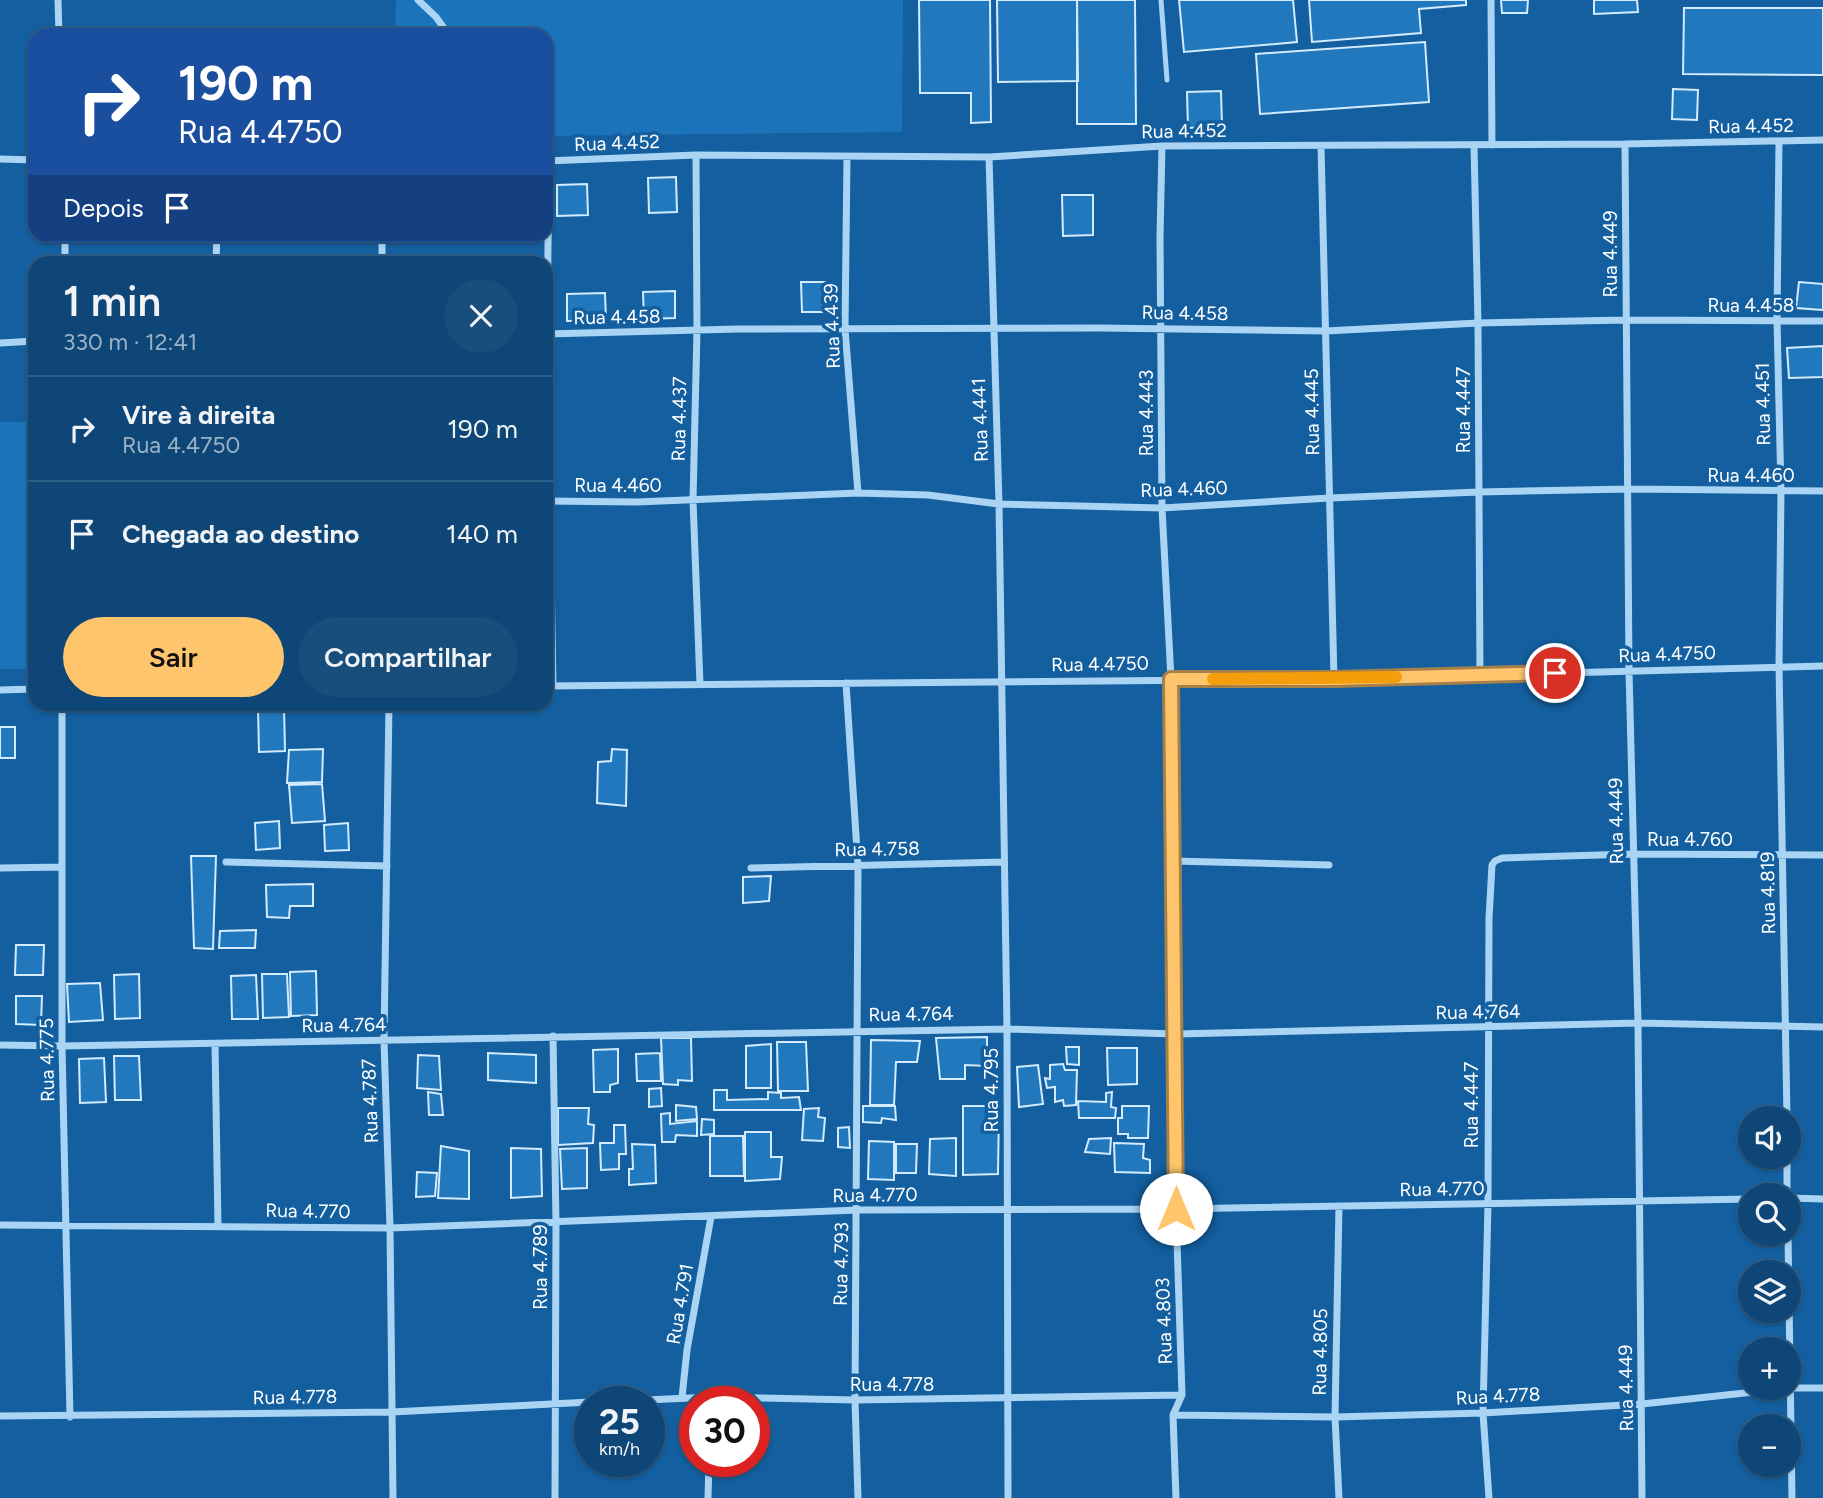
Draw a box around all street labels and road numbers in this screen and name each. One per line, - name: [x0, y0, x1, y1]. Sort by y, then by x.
- street label: Rua 4.452: [1708, 114, 1794, 138]
- street label: Rua 4.452: [1141, 119, 1227, 143]
- street label: Rua 4.452: [574, 130, 660, 156]
- street label: Rua 4.449: [1599, 211, 1622, 297]
- street label: Rua 4.439: [819, 283, 845, 369]
- street label: Rua 4.458: [1707, 294, 1795, 317]
- street label: Rua 4.458: [1141, 301, 1229, 325]
- street label: Rua 4.458: [573, 305, 661, 329]
- street label: Rua 4.451: [1751, 362, 1775, 446]
- street label: Rua 4.447: [1452, 367, 1475, 453]
- street label: Rua 4.445: [1300, 368, 1324, 456]
- street label: Rua 4.443: [1135, 370, 1158, 456]
- street label: Rua 4.437: [667, 376, 691, 462]
- street label: Rua 4.441: [967, 378, 993, 462]
- street label: Rua 4.460: [1707, 464, 1795, 487]
- street label: Rua 4.460: [574, 474, 662, 497]
- street label: Rua 4.460: [1140, 476, 1228, 502]
- street label: Rua 4.4750: [1618, 641, 1716, 667]
- street label: Rua 4.4750: [1051, 652, 1149, 676]
- street label: Rua 4.449: [1604, 777, 1628, 865]
- street label: Rua 4.760: [1647, 828, 1733, 851]
- street label: Rua 4.758: [834, 837, 920, 861]
- street label: Rua 4.819: [1756, 851, 1780, 935]
- street label: Rua 4.764: [1435, 1000, 1521, 1024]
- street label: Rua 4.764: [868, 1002, 954, 1026]
- street label: Rua 4.764: [301, 1013, 387, 1037]
- street label: Rua 4.775: [35, 1018, 59, 1102]
- street label: Rua 4.795: [980, 1048, 1003, 1132]
- street label: Rua 4.787: [357, 1058, 383, 1144]
- street label: Rua 4.447: [1460, 1062, 1483, 1148]
- street label: Rua 4.770: [1399, 1177, 1485, 1201]
- street label: Rua 4.770: [832, 1183, 918, 1207]
- street label: Rua 4.770: [265, 1199, 351, 1223]
- street label: Rua 4.793: [829, 1222, 853, 1306]
- street label: Rua 4.789: [529, 1224, 552, 1310]
- street label: Rua 4.791: [662, 1262, 698, 1346]
- street label: Rua 4.803: [1151, 1277, 1177, 1365]
- street label: Rua 4.805: [1308, 1308, 1332, 1396]
- street label: Rua 4.449: [1614, 1344, 1638, 1432]
- street label: Rua 4.778: [850, 1373, 934, 1396]
- street label: Rua 4.778: [1455, 1382, 1541, 1410]
- street label: Rua 4.778: [252, 1385, 338, 1409]

